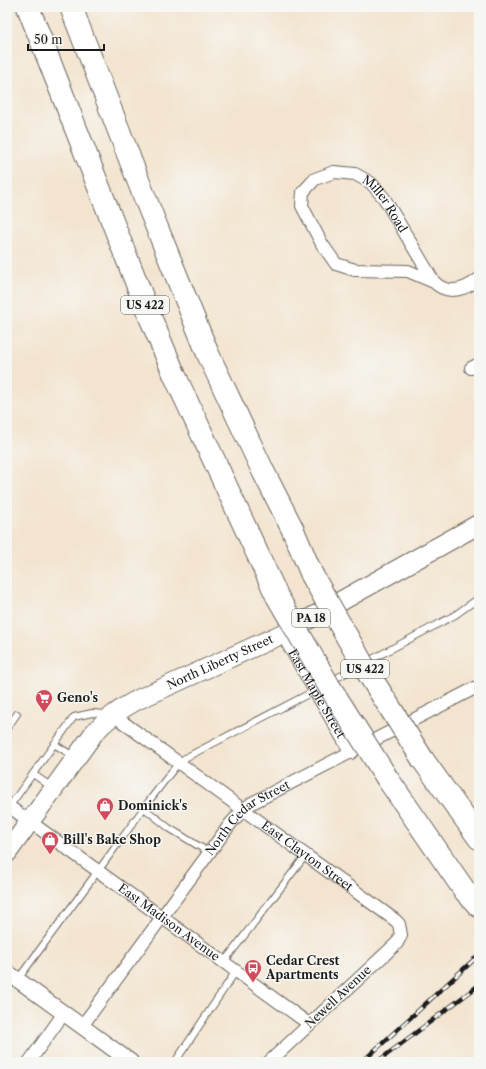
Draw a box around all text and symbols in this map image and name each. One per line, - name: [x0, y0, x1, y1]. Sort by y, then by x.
- scale bar: [28, 26, 104, 52]
- text: 50 m: [34, 32, 63, 47]
- street label: Miller Road: [360, 172, 411, 236]
- road number: US 422: [121, 296, 169, 314]
- road number: PA 18: [292, 609, 330, 627]
- street label: North Liberty Street: [164, 631, 276, 692]
- street label: East Maple Street: [285, 646, 349, 741]
- road number: US 422: [341, 660, 389, 678]
- supermarket icon: Geno's: [34, 688, 54, 713]
- place label: Geno's: [57, 690, 99, 705]
- street label: North Cedar Street: [202, 777, 293, 858]
- shop icon: Dominick's: [95, 796, 115, 821]
- place label: Dominick's: [118, 798, 188, 813]
- street label: East Clayton Street: [259, 818, 357, 894]
- shop icon: Bill's Bake Shop: [40, 830, 60, 855]
- place label: Bill's Bake Shop: [63, 832, 161, 847]
- street label: East Madison Avenue: [115, 880, 223, 964]
- place label: Cedar Crest Apartments: [265, 953, 340, 982]
- bus stop icon: Cedar Crest Apartments: [243, 958, 263, 983]
- street label: Newell Avenue: [301, 962, 374, 1031]

